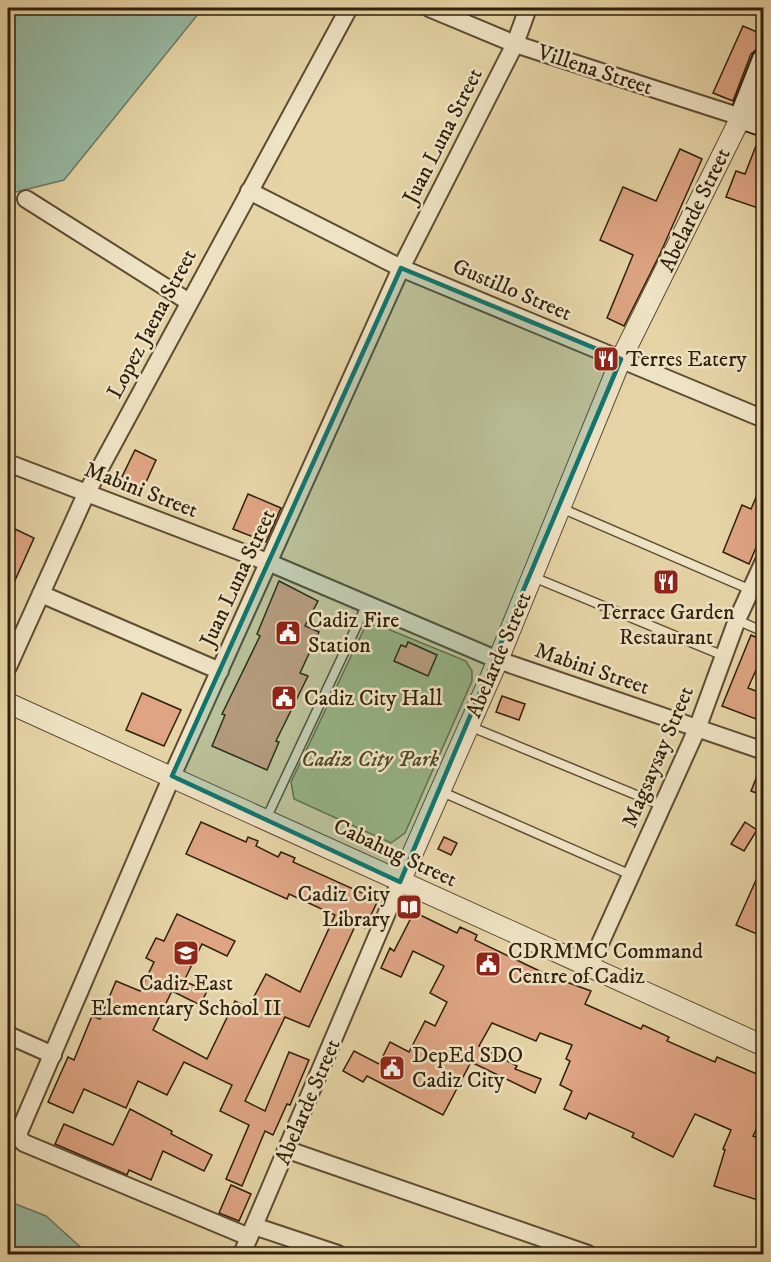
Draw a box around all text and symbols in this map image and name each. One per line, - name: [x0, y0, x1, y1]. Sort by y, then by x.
- street label: Villena Street: [533, 38, 656, 101]
- street label: Juan Luna Street: [396, 64, 489, 210]
- street label: Abelarde Street: [653, 144, 737, 276]
- street label: Lopez Jaena Street: [101, 245, 203, 403]
- street label: Gustillo Street: [448, 253, 576, 327]
- restaurant icon: Terres Eatery: [591, 344, 621, 374]
- place label: Terres Eatery: [626, 346, 747, 373]
- street label: Mabini Street: [80, 456, 202, 524]
- street label: Juan Luna Street: [194, 505, 282, 653]
- restaurant icon: Terrace Garden Restaurant: [651, 567, 681, 597]
- street label: Abelarde Street: [460, 588, 538, 722]
- place label: Terrace Garden Restaurant: [598, 599, 735, 651]
- place label: Cadiz Fire Station: [308, 607, 399, 659]
- public building icon: Cadiz Fire Station: [273, 618, 303, 648]
- street label: Mabini Street: [531, 637, 653, 701]
- street label: Magsaysay Street: [616, 682, 700, 832]
- public building icon: Cadiz City Hall: [269, 683, 299, 713]
- place label: Cadiz City Hall: [304, 685, 443, 712]
- park label: Cadiz City Park: [301, 746, 440, 773]
- street label: Cabahug Street: [329, 813, 461, 893]
- place label: Cadiz City Library: [298, 881, 391, 933]
- library icon: Cadiz City Library: [394, 892, 424, 922]
- school or university icon: Cadiz East Elementary School II: [171, 938, 201, 968]
- place label: CDRMMC Command Centre of Cadiz: [508, 938, 703, 990]
- public building icon: CDRMMC Command Centre of Cadiz: [473, 949, 503, 979]
- place label: Cadiz East Elementary School II: [90, 970, 282, 1022]
- street label: Abelarde Street: [269, 1035, 347, 1169]
- place label: DepEd SDO Cadiz City: [412, 1042, 523, 1094]
- public building icon: DepEd SDO Cadiz City: [377, 1053, 407, 1083]

